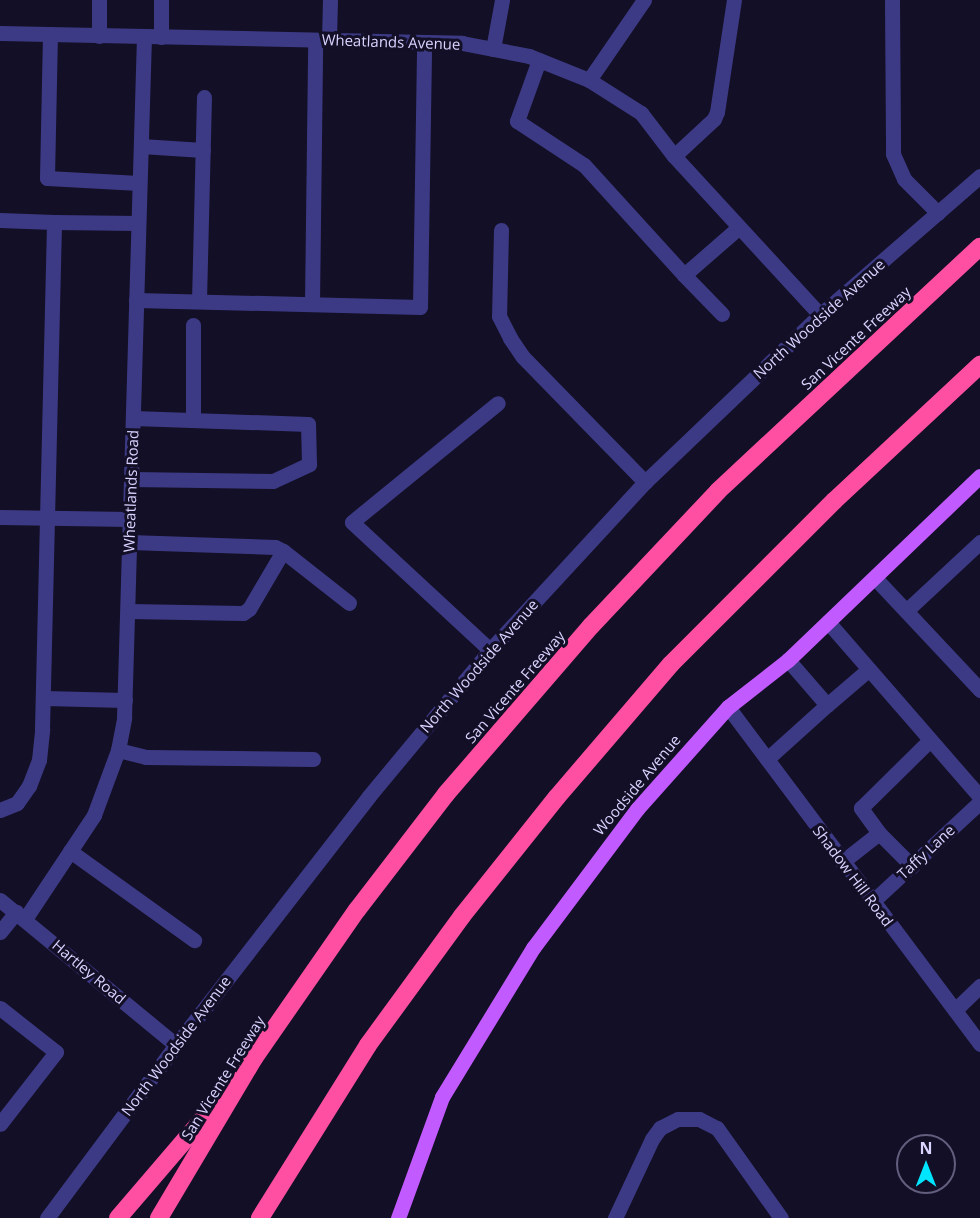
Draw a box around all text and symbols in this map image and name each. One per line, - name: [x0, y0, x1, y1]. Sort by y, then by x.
- street label: Wheatlands Avenue: [321, 31, 461, 53]
- street label: North Woodside Avenue: [750, 255, 888, 383]
- street label: San Vicente Freeway: [798, 283, 914, 393]
- street label: Wheatlands Road: [120, 429, 142, 553]
- street label: North Woodside Avenue: [416, 596, 542, 736]
- street label: San Vicente Freeway: [461, 627, 569, 747]
- street label: Woodside Avenue: [590, 731, 684, 839]
- street label: Taffy Lane: [894, 821, 958, 883]
- street label: Shadow Hill Road: [809, 822, 897, 930]
- street label: Hartley Road: [49, 936, 129, 1008]
- street label: North Woodside Avenue: [117, 972, 235, 1120]
- street label: San Vicente Freeway: [177, 1013, 269, 1143]
- north arrow: [896, 1134, 956, 1194]
- text: N: [919, 1137, 933, 1159]

